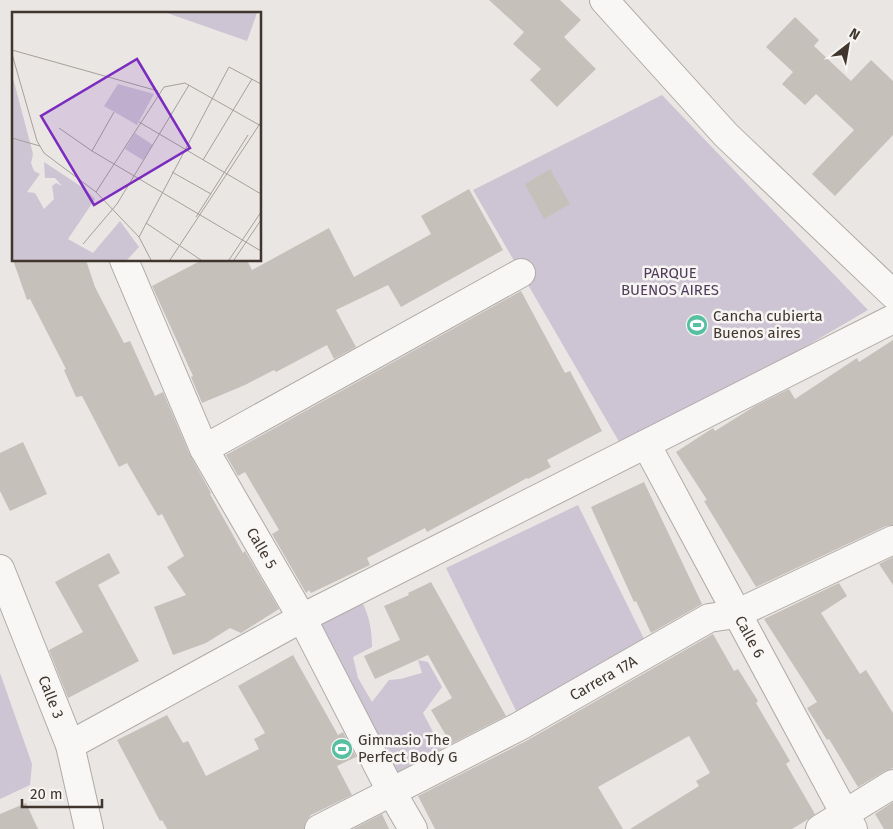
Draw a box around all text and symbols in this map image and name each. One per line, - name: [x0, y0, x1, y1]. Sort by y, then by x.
- inset map: [12, 12, 261, 261]
- north arrow: [823, 20, 873, 70]
- text: N: [846, 25, 863, 44]
- park label: PARQUE BUENOS AIRES: [621, 264, 719, 299]
- place label: Cancha cubierta Buenos aires: [713, 307, 823, 342]
- sports icon: Cancha cubierta Buenos aires: [685, 313, 709, 337]
- street label: Calle 5: [243, 524, 281, 572]
- street label: Calle 6: [731, 613, 768, 661]
- street label: Carrera 17A: [567, 652, 641, 705]
- street label: Calle 3: [34, 673, 68, 721]
- place label: Gimnasio The Perfect Body G: [358, 731, 458, 766]
- sports icon: Gimnasio The Perfect Body G: [330, 737, 354, 761]
- scale bar: [22, 776, 102, 808]
- text: 20 m: [30, 785, 63, 803]

